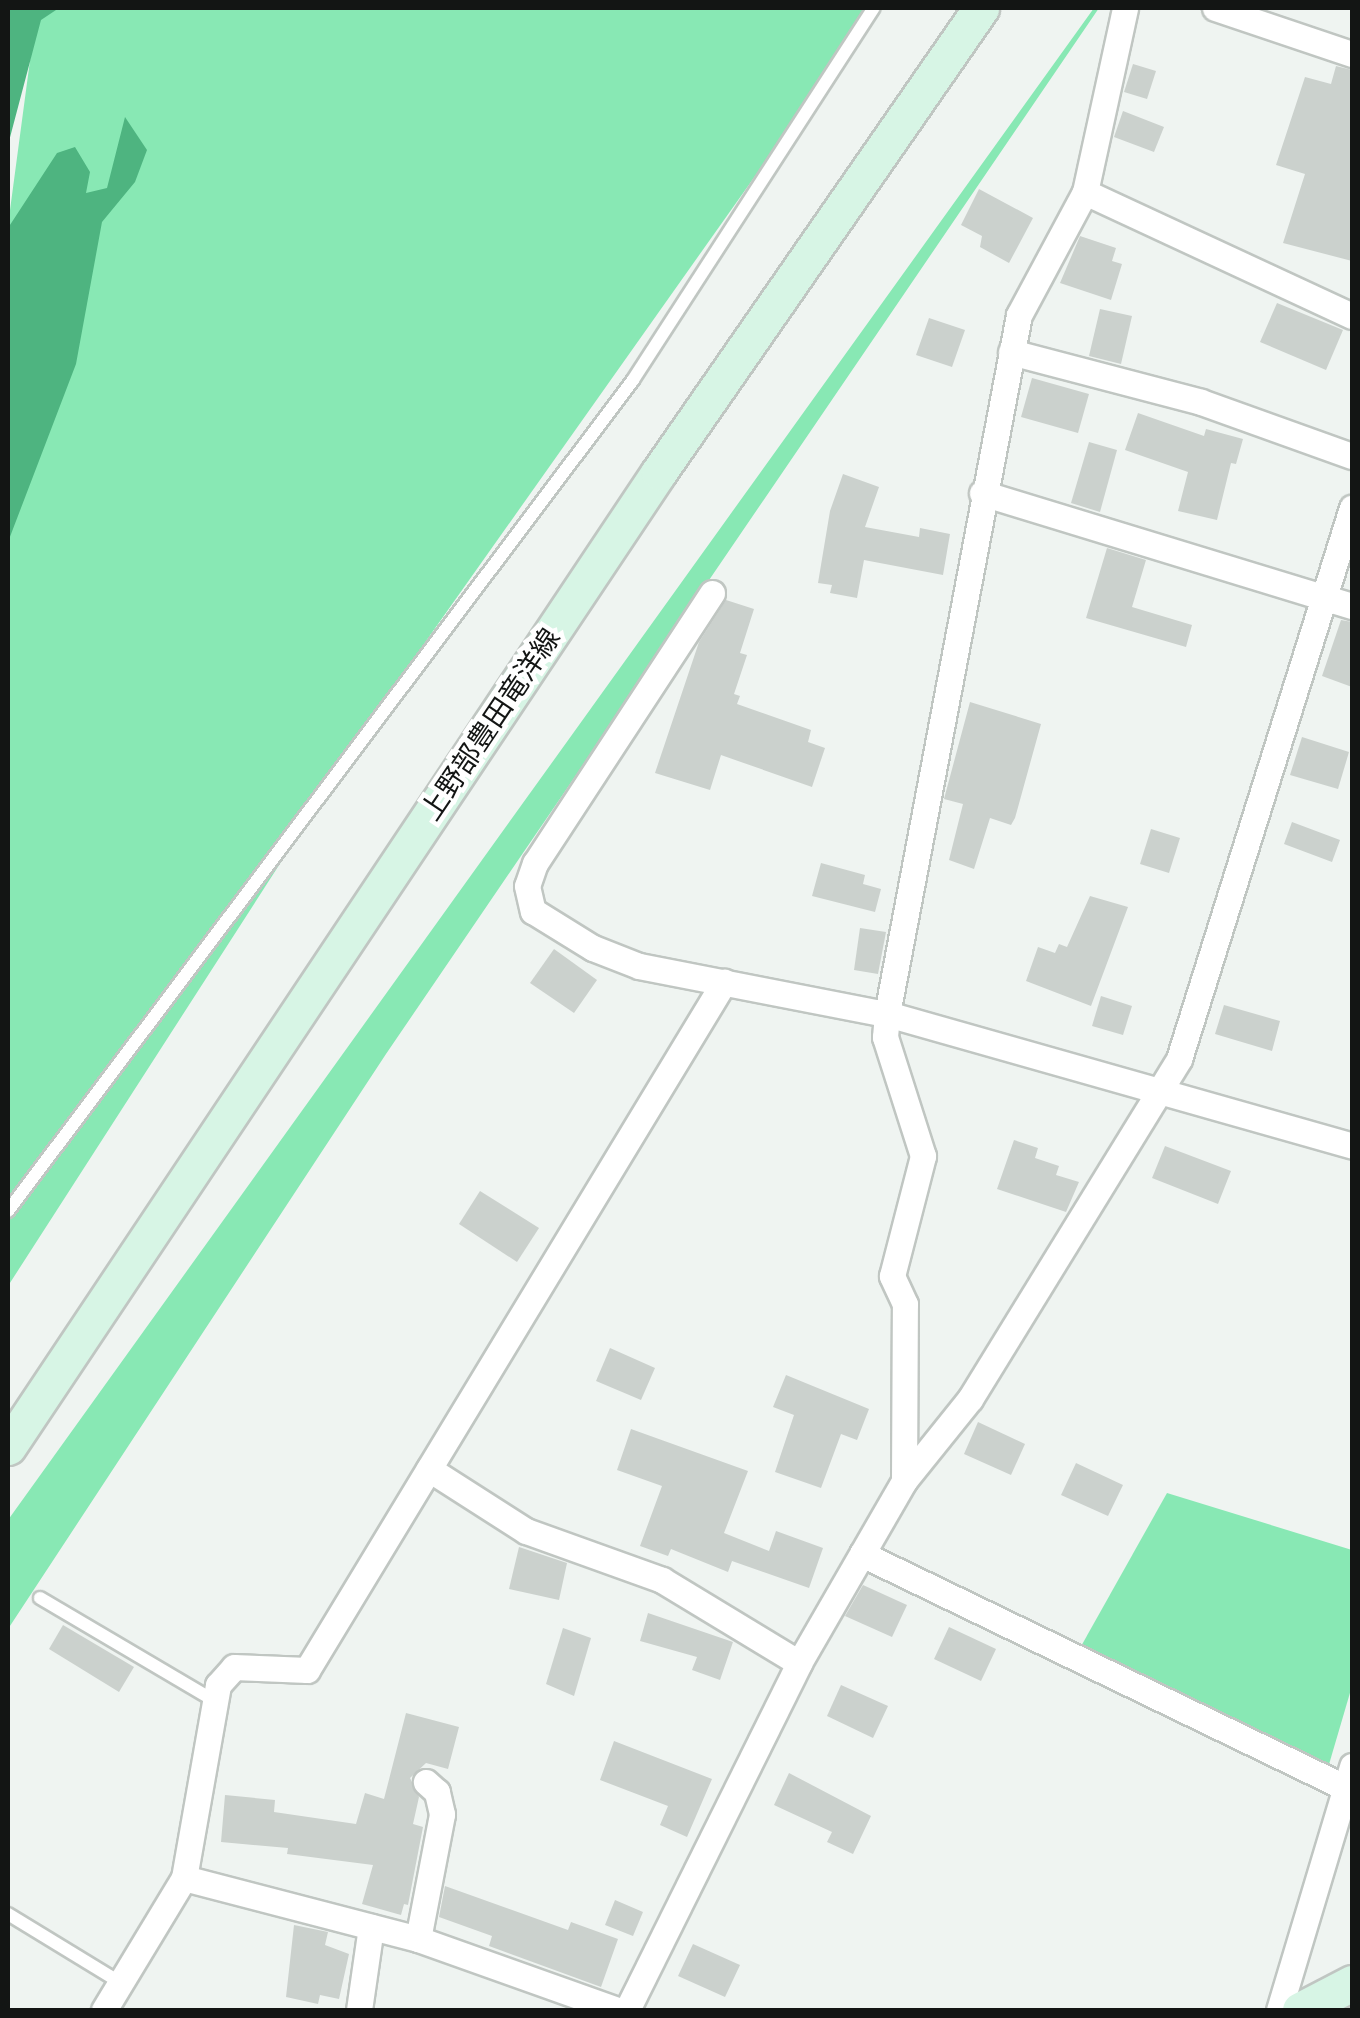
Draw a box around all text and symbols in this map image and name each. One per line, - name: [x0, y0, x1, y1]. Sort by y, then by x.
- street label: 上野部豊田竜洋線: [413, 622, 567, 826]

